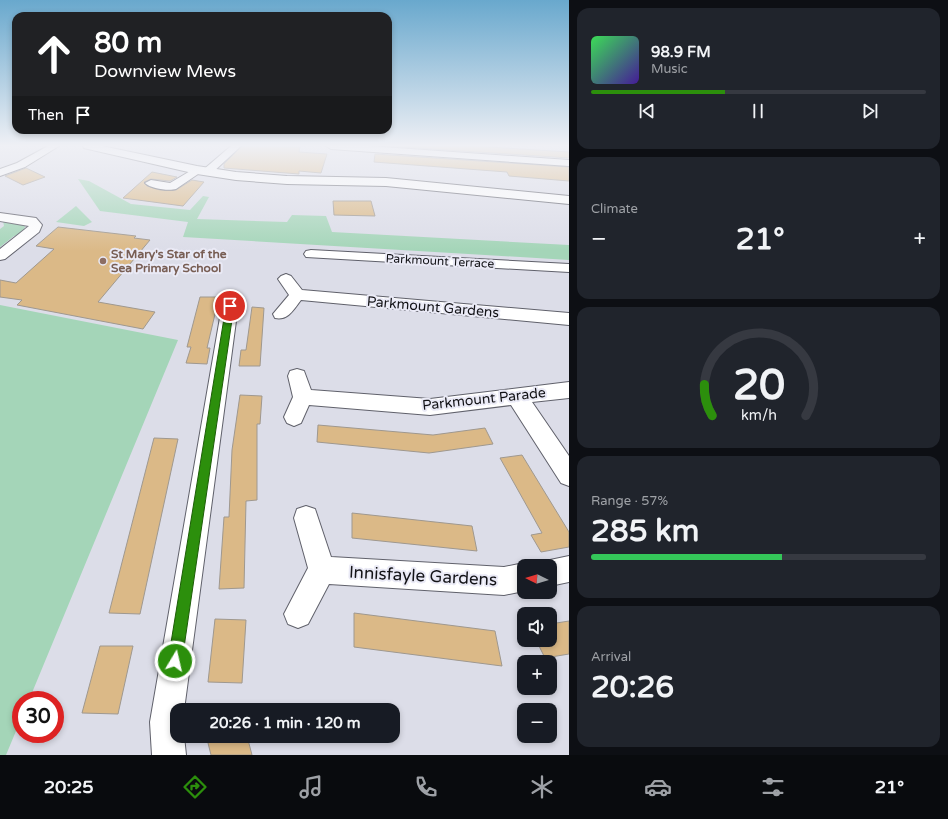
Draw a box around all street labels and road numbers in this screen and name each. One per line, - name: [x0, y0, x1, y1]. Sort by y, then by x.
- street label: Parkmount Terrace: [385, 251, 495, 271]
- street label: Parkmount Gardens: [366, 293, 500, 321]
- street label: Parkmount Parade: [421, 384, 547, 414]
- street label: Innisfayle Gardens: [348, 562, 498, 590]

